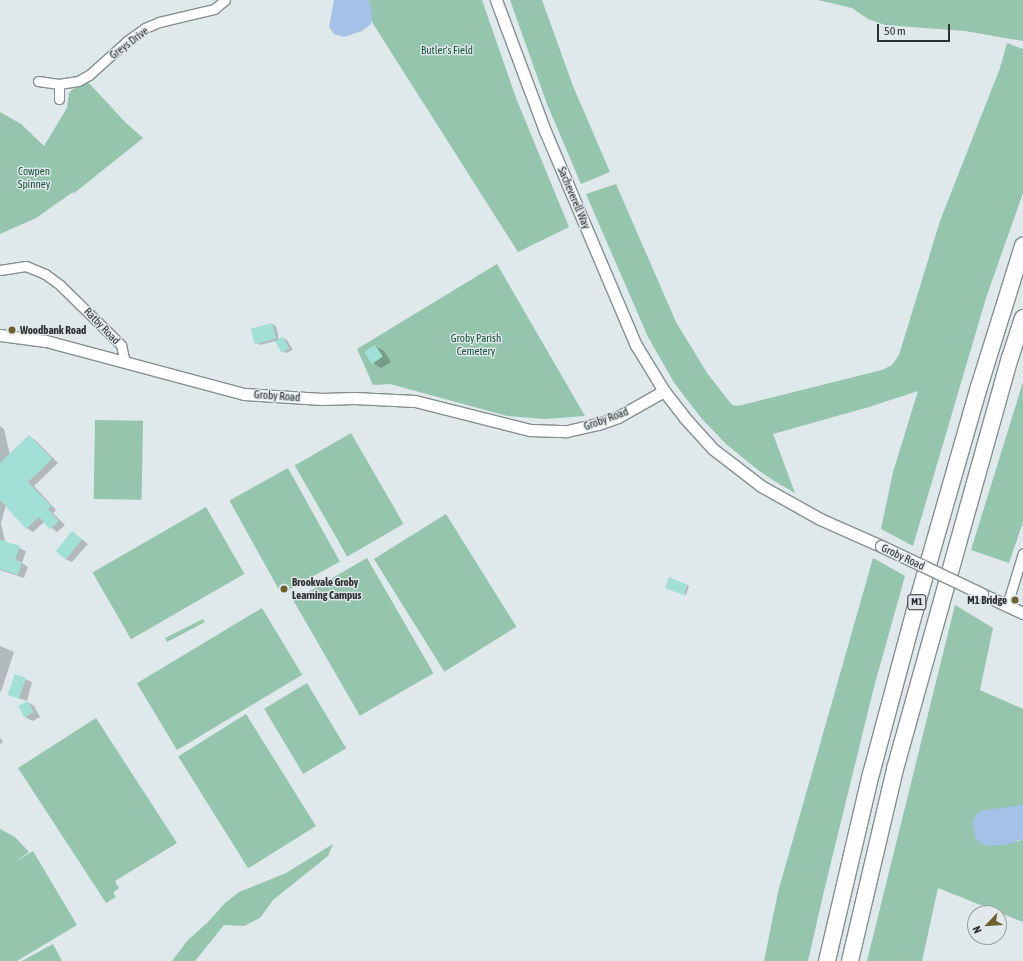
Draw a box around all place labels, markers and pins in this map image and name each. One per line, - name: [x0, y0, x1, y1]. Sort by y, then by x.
- place label: Woodbank Road: [20, 323, 86, 337]
- marker: Woodbank Road: [7, 325, 17, 335]
- place label: Brookvale Groby Learning Campus: [292, 576, 361, 602]
- marker: Brookvale Groby Learning Campus: [279, 584, 289, 594]
- place label: M1 Bridge: [967, 593, 1007, 607]
- marker: M1 Bridge: [1010, 595, 1020, 605]

